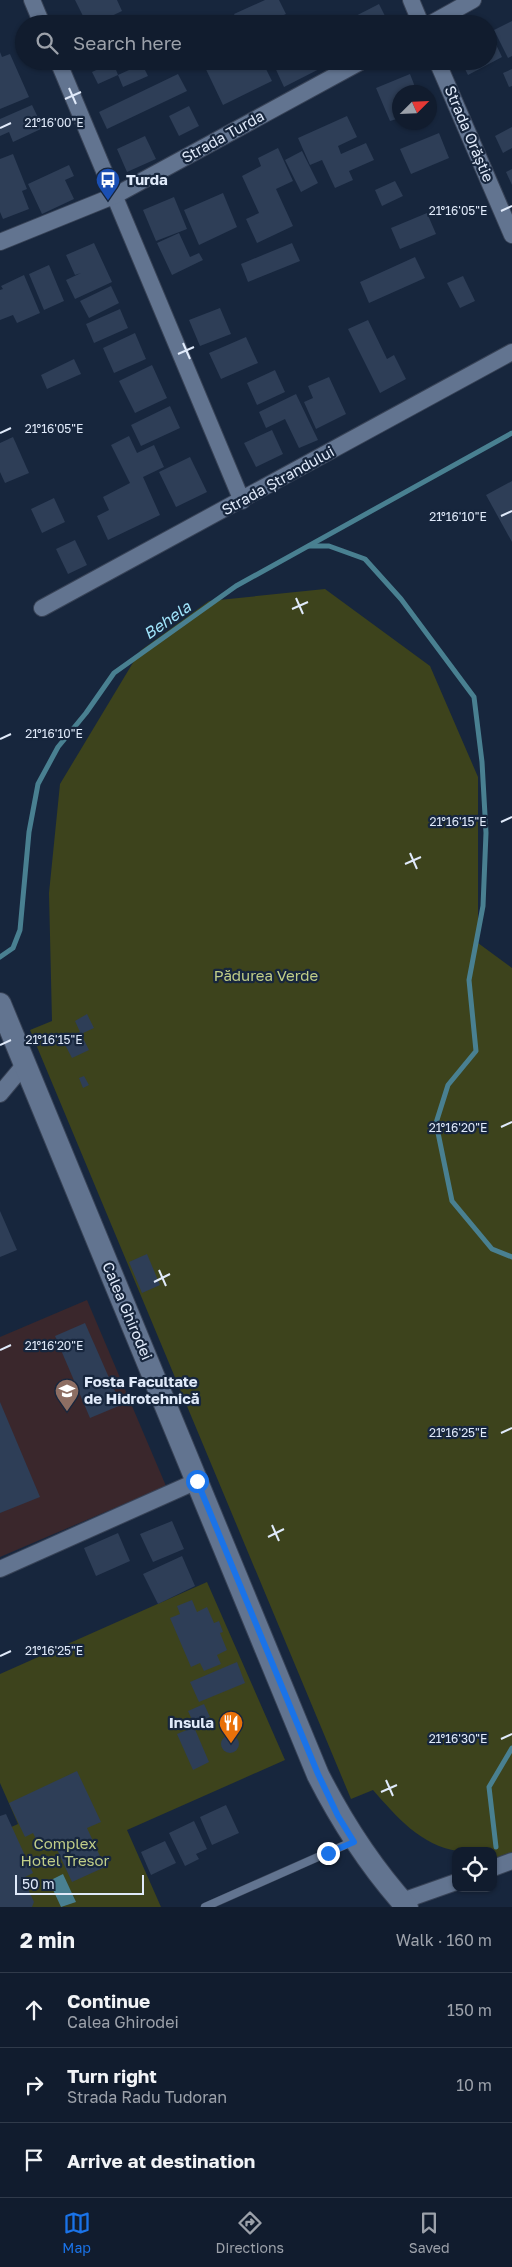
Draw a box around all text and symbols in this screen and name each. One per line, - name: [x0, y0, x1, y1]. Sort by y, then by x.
- search box: [15, 15, 497, 70]
- icon: search: [33, 29, 61, 57]
- text: Search here: [73, 31, 182, 54]
- street label: Strada Orăștie: [442, 83, 498, 185]
- north arrow: [392, 85, 437, 130]
- street label: Strada Turda: [178, 106, 267, 166]
- text: 21°16'00"E: [24, 115, 84, 130]
- bus stop icon: Turda: [95, 167, 121, 201]
- place label: Turda: [126, 170, 168, 188]
- text: 21°16'05"E: [429, 203, 487, 218]
- text: 21°16'05"E: [25, 421, 83, 436]
- street label: Strada Ștrandului: [218, 442, 337, 518]
- text: 21°16'10"E: [429, 509, 487, 524]
- water label: Behela: [139, 596, 195, 643]
- text: 21°16'10"E: [25, 726, 83, 741]
- text: 21°16'15"E: [429, 814, 487, 829]
- park label: Pădurea Verde: [214, 966, 319, 984]
- text: 21°16'15"E: [25, 1032, 83, 1047]
- text: 21°16'20"E: [429, 1120, 487, 1135]
- street label: Calea Ghirodei: [99, 1259, 157, 1362]
- text: 21°16'20"E: [25, 1338, 83, 1353]
- place label: Fosta Facultate de Hidrotehnică: [84, 1372, 200, 1407]
- school or university icon: Fosta Facultate de Hidrotehnică: [54, 1378, 80, 1412]
- text: 21°16'25"E: [429, 1425, 487, 1440]
- route start: [186, 1470, 209, 1493]
- text: 21°16'25"E: [25, 1643, 83, 1658]
- restaurant icon: Insula: [218, 1710, 244, 1744]
- place label: Insula: [169, 1713, 214, 1731]
- text: 21°16'30"E: [429, 1731, 487, 1746]
- park label: Complex Hotel Tresor: [21, 1834, 110, 1869]
- route end: [317, 1842, 340, 1865]
- map controls: [452, 1847, 497, 1892]
- button: locate: [452, 1847, 497, 1892]
- scale bar: [15, 1872, 144, 1895]
- text: 50 m: [22, 1875, 55, 1892]
- text: 2 min: [20, 1927, 75, 1953]
- text: Walk · 160 m: [396, 1930, 492, 1950]
- text: Continue: [67, 1989, 150, 2012]
- icon: ahead: [20, 1996, 48, 2024]
- text: 150 m: [447, 2000, 492, 2020]
- text: Calea Ghirodei: [67, 2012, 179, 2032]
- text: Turn right: [67, 2064, 157, 2087]
- icon: right: [20, 2071, 48, 2099]
- text: 10 m: [456, 2075, 492, 2095]
- text: Strada Radu Tudoran: [67, 2087, 227, 2107]
- icon: arrive: [20, 2146, 48, 2174]
- text: Arrive at destination: [67, 2149, 255, 2172]
- tab: Map: [62, 2209, 91, 2256]
- tab: Directions: [216, 2209, 284, 2256]
- tab: Saved: [409, 2209, 450, 2256]

